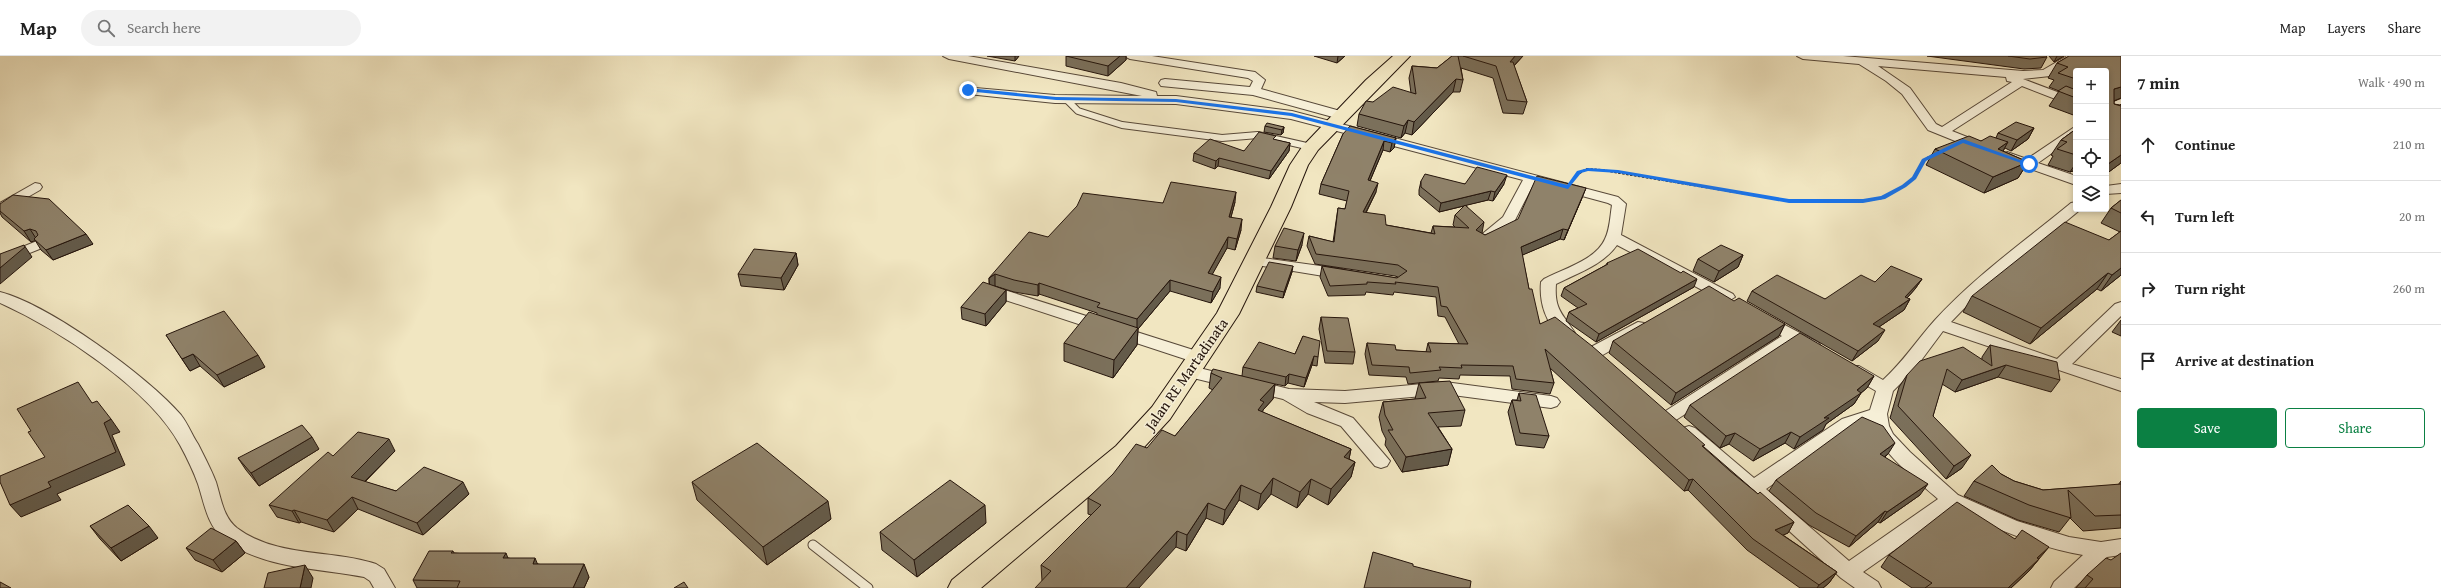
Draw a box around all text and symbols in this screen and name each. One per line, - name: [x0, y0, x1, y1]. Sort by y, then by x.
- search box: [81, 10, 361, 46]
- text: Map: [20, 14, 57, 42]
- icon: search: [95, 17, 117, 39]
- text: Search here: [127, 17, 201, 38]
- text: Map: [2280, 18, 2306, 38]
- text: Layers: [2328, 18, 2366, 38]
- text: Share: [2388, 18, 2421, 38]
- map controls: [2073, 68, 2109, 212]
- button: +: [2073, 68, 2109, 104]
- text: 7 min: [2137, 70, 2179, 95]
- text: Walk · 490 m: [2358, 73, 2425, 92]
- route end: [959, 81, 977, 99]
- button: −: [2073, 104, 2109, 140]
- icon: ahead: [2137, 134, 2159, 156]
- text: Continue: [2175, 134, 2236, 155]
- text: 210 m: [2393, 135, 2425, 154]
- button: locate: [2073, 140, 2109, 176]
- route start: [2020, 155, 2038, 173]
- button: layers: [2073, 176, 2109, 212]
- icon: left: [2137, 206, 2159, 228]
- text: Turn left: [2175, 206, 2234, 227]
- text: 20 m: [2399, 207, 2425, 226]
- icon: right: [2137, 278, 2159, 300]
- text: Turn right: [2175, 278, 2246, 299]
- text: 260 m: [2393, 279, 2425, 298]
- street label: Jalan RE Martadinata: [1138, 314, 1233, 436]
- icon: arrive: [2137, 350, 2159, 372]
- text: Arrive at destination: [2175, 350, 2314, 371]
- button: Save: [2137, 408, 2277, 448]
- button: Share: [2285, 408, 2425, 448]

